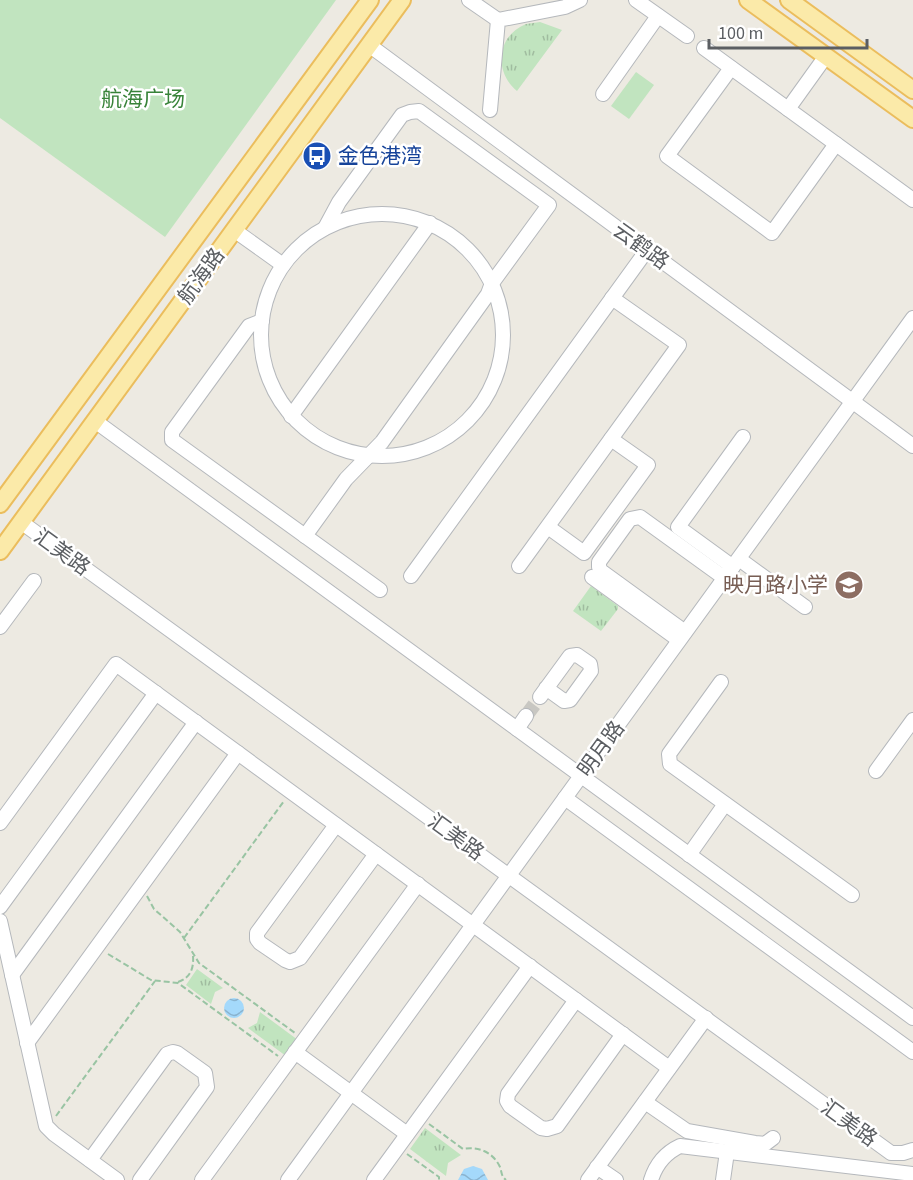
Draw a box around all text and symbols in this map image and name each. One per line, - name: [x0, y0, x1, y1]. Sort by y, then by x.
- scale bar: [709, 12, 866, 50]
- text: 100 m: [718, 21, 763, 46]
- park label: 航海广场: [101, 84, 185, 114]
- bus stop icon: 金色港湾: [301, 140, 333, 172]
- place label: 金色港湾: [338, 141, 422, 171]
- street label: 云鹤路: [607, 215, 675, 277]
- street label: 航海路: [170, 242, 232, 310]
- street label: 汇美路: [28, 521, 96, 583]
- school or university icon: 映月路小学: [833, 569, 865, 601]
- place label: 映月路小学: [723, 570, 828, 600]
- street label: 明月路: [570, 715, 632, 783]
- street label: 汇美路: [422, 806, 490, 868]
- street label: 汇美路: [815, 1092, 883, 1154]

